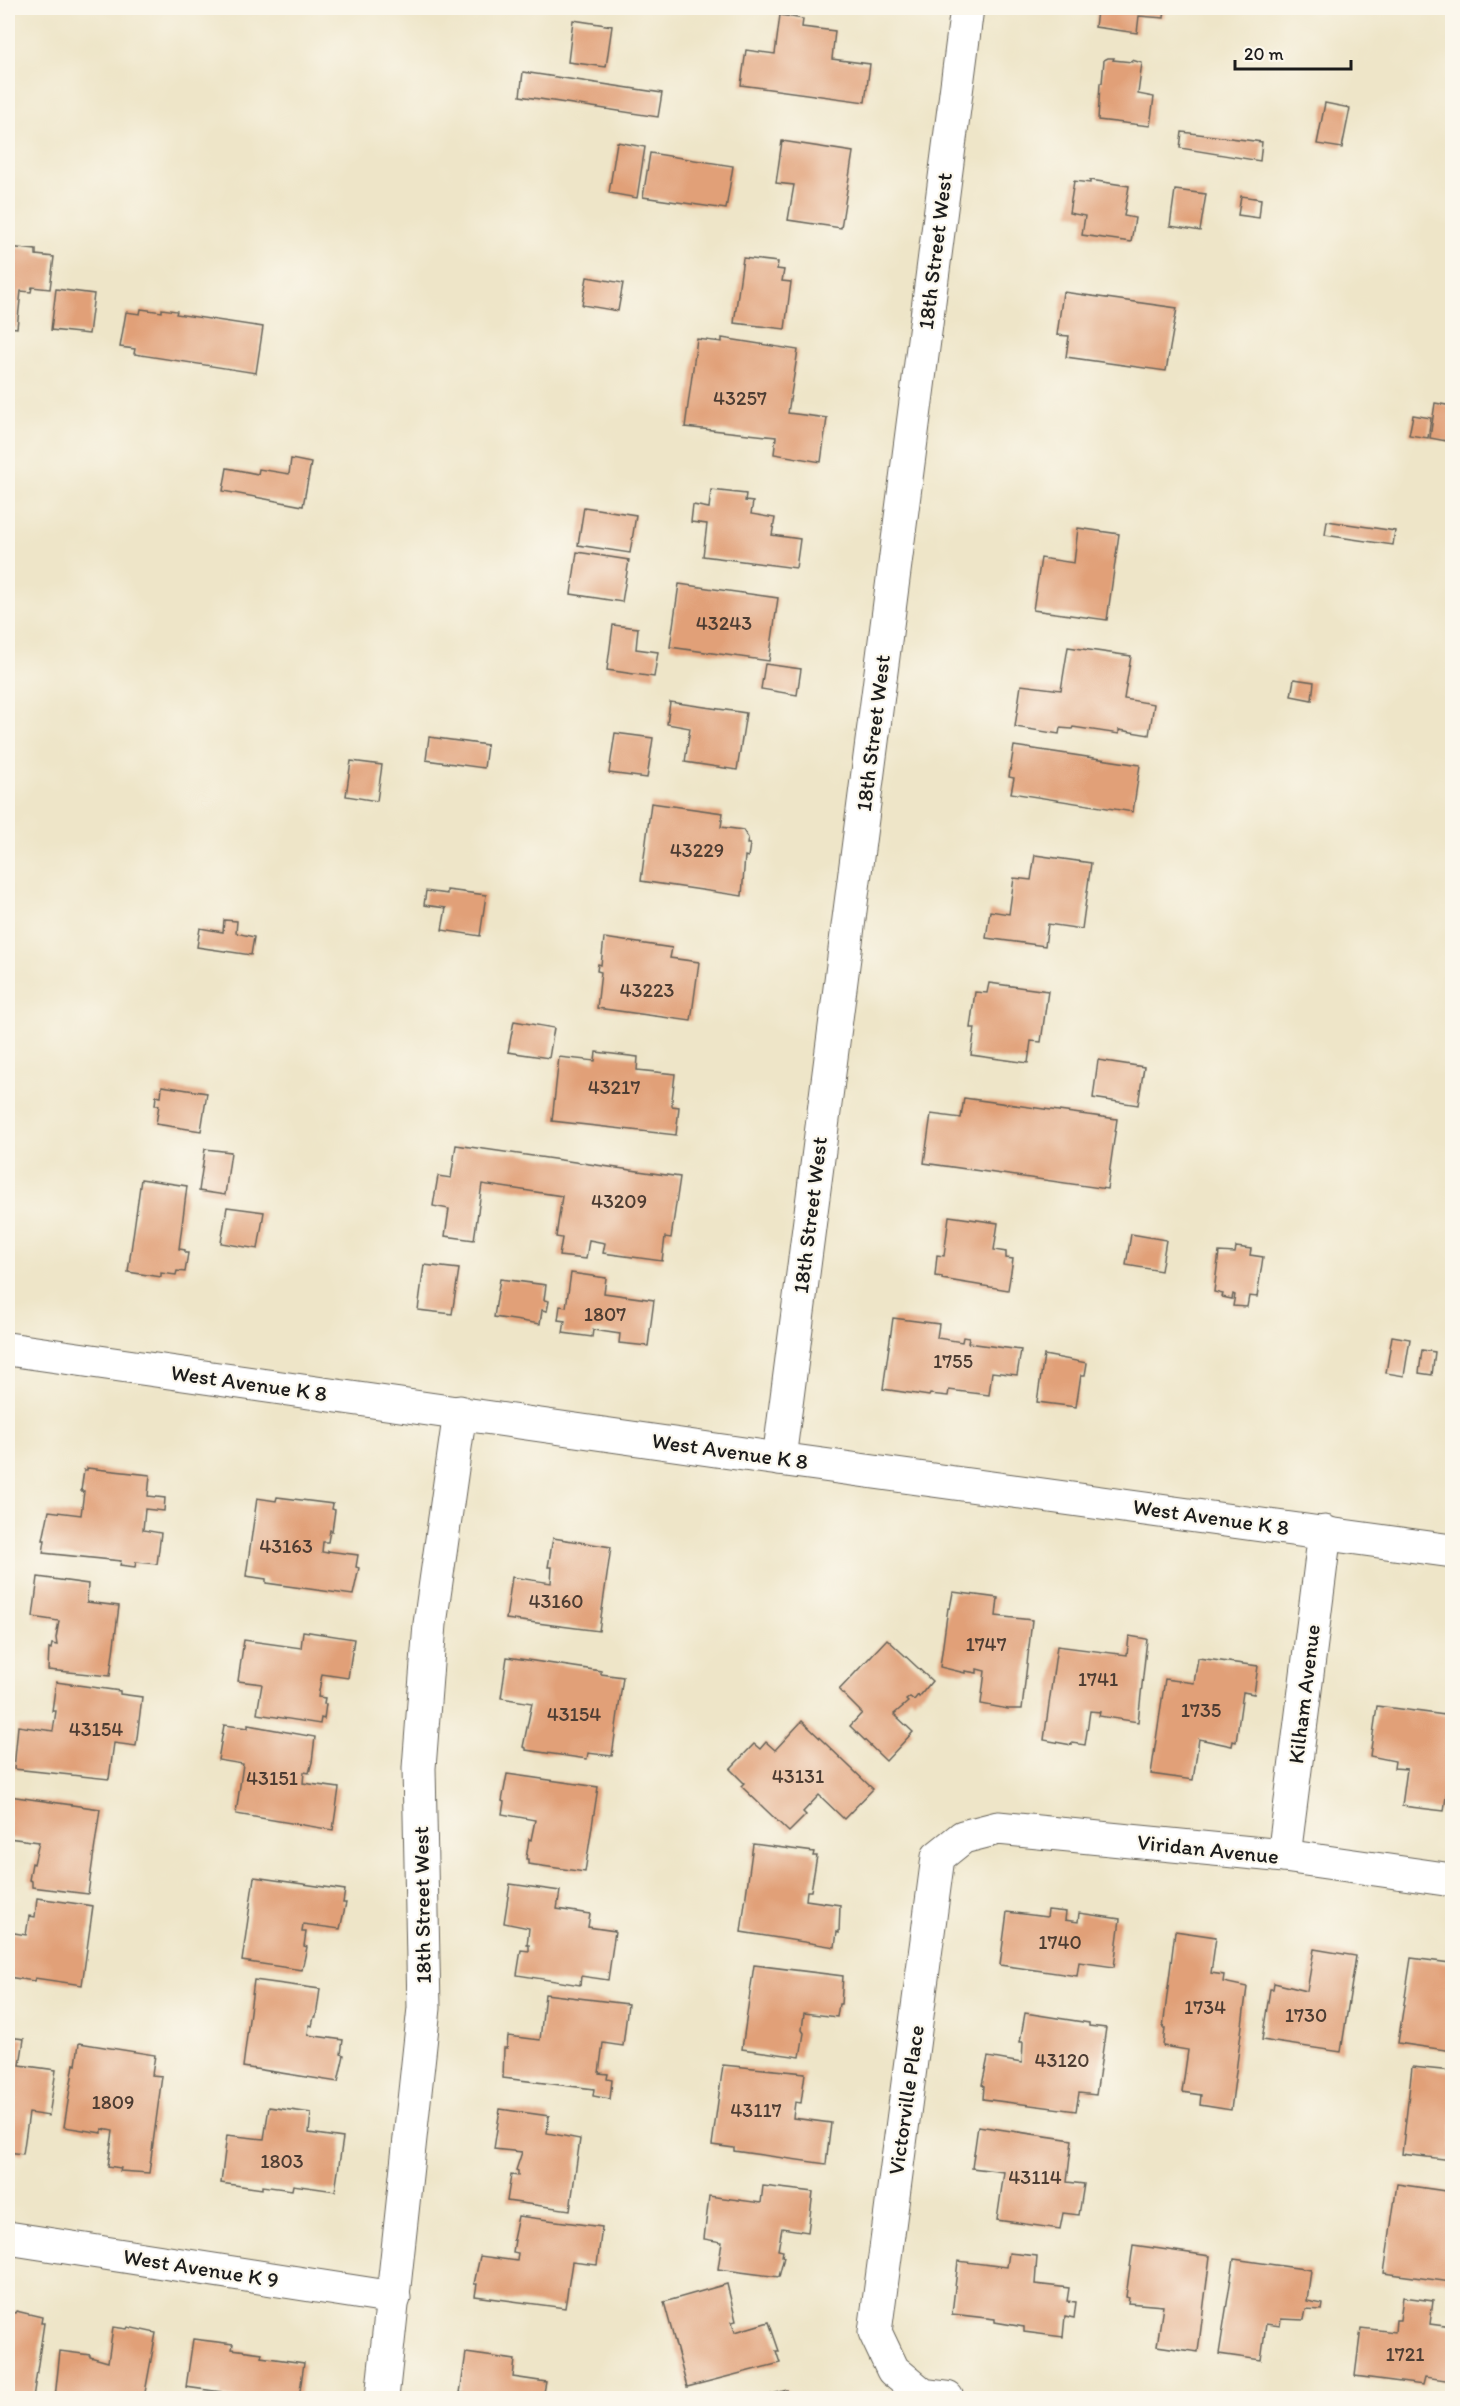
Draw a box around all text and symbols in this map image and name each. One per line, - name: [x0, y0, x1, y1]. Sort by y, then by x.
- scale bar: [1235, 33, 1350, 71]
- text: 20 m: [1244, 43, 1284, 65]
- street label: 18th Street West: [912, 171, 958, 331]
- house number: 43257: [713, 386, 767, 410]
- house number: 43243: [696, 611, 752, 635]
- street label: 18th Street West: [850, 653, 896, 813]
- house number: 43229: [670, 838, 724, 862]
- house number: 43223: [620, 978, 675, 1002]
- house number: 43217: [588, 1075, 640, 1099]
- street label: 18th Street West: [787, 1135, 833, 1295]
- house number: 43209: [591, 1189, 647, 1213]
- house number: 1807: [584, 1302, 626, 1326]
- house number: 1755: [933, 1349, 973, 1373]
- street label: West Avenue K 8: [169, 1359, 329, 1407]
- street label: West Avenue K 8: [650, 1427, 810, 1475]
- street label: West Avenue K 8: [1131, 1493, 1291, 1541]
- house number: 43163: [259, 1534, 313, 1558]
- house number: 43160: [528, 1589, 584, 1613]
- street label: Kilham Avenue: [1282, 1623, 1326, 1765]
- house number: 1747: [965, 1632, 1007, 1656]
- house number: 1741: [1078, 1667, 1118, 1691]
- house number: 1735: [1181, 1698, 1221, 1722]
- house number: 43154: [547, 1702, 601, 1726]
- house number: 43154: [69, 1717, 123, 1741]
- house number: 43131: [772, 1764, 824, 1788]
- house number: 43151: [246, 1766, 298, 1790]
- street label: 18th Street West: [407, 1826, 437, 1984]
- street label: Viridan Avenue: [1136, 1828, 1280, 1870]
- house number: 1740: [1038, 1930, 1082, 1954]
- house number: 1734: [1184, 1995, 1226, 2019]
- house number: 1730: [1285, 2003, 1327, 2027]
- street label: Victorville Place: [882, 2023, 930, 2177]
- house number: 43120: [1034, 2048, 1090, 2072]
- house number: 1809: [91, 2090, 135, 2114]
- house number: 43117: [730, 2098, 782, 2122]
- house number: 1803: [260, 2149, 304, 2173]
- house number: 43114: [1008, 2165, 1062, 2189]
- street label: West Avenue K 9: [121, 2242, 281, 2294]
- house number: 1721: [1386, 2342, 1425, 2366]

